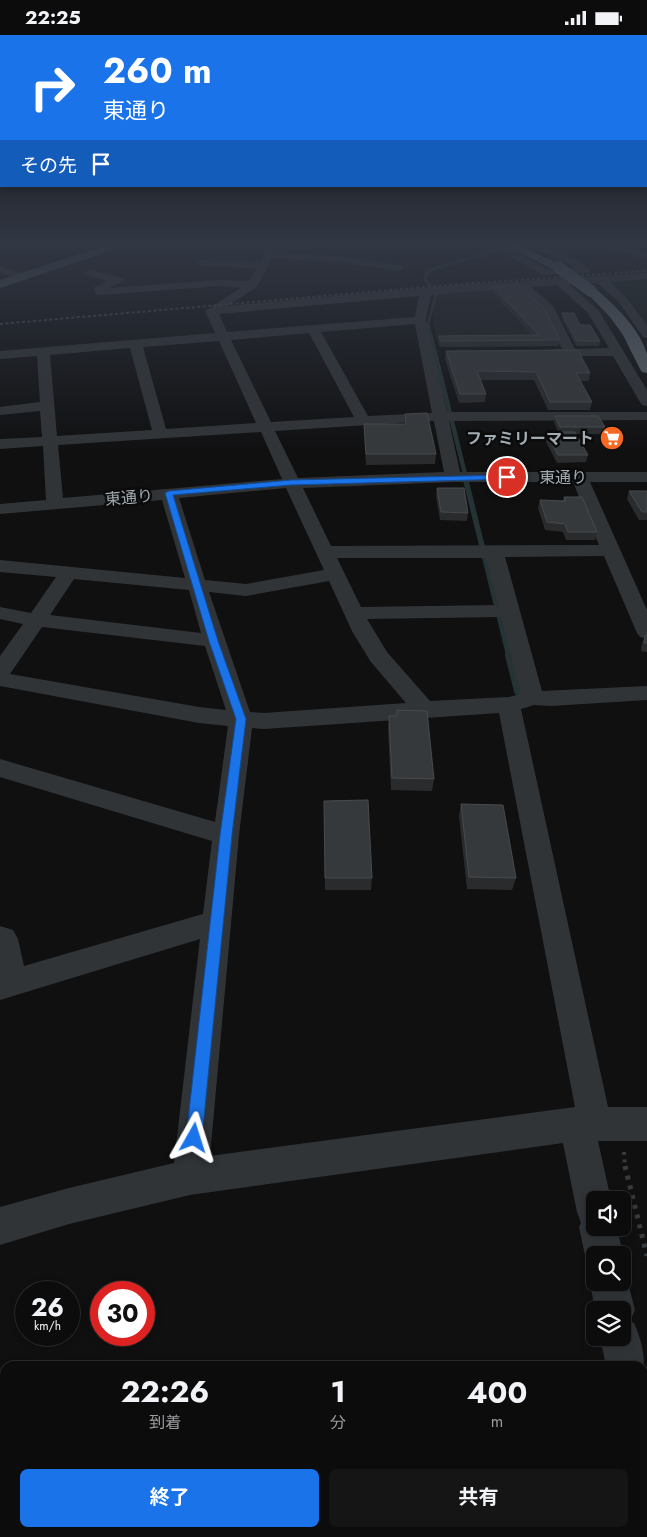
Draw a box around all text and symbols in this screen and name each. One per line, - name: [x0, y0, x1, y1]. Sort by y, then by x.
- text: 22:25: [25, 4, 81, 31]
- text: 260 m: [103, 46, 212, 96]
- icon: right: [20, 55, 85, 120]
- text: 東通り: [103, 94, 169, 126]
- icon: arrive: [87, 150, 115, 178]
- text: その先: [20, 152, 77, 179]
- supermarket icon: ファミリーマート: [599, 425, 625, 451]
- place label: ファミリーマート: [466, 427, 594, 450]
- pin: [486, 456, 528, 498]
- icon: arrive: [493, 463, 521, 491]
- street label: 東通り: [539, 466, 587, 489]
- street label: 東通り: [104, 484, 154, 511]
- position arrow: [167, 1111, 219, 1163]
- map controls: [586, 1191, 631, 1346]
- button: sound: [586, 1191, 631, 1236]
- button: search: [586, 1246, 631, 1291]
- speed limit sign: 30: [90, 1281, 155, 1346]
- text: 26: [31, 1289, 64, 1325]
- button: layers: [586, 1301, 631, 1346]
- text: km/h: [34, 1317, 61, 1335]
- text: 22:26: [121, 1370, 209, 1413]
- text: 1: [330, 1370, 346, 1413]
- text: 400: [467, 1371, 527, 1414]
- text: m: [491, 1410, 503, 1433]
- text: 到着: [149, 1411, 181, 1434]
- text: 分: [330, 1411, 346, 1434]
- button: 終了: [20, 1469, 319, 1527]
- button: 共有: [329, 1469, 628, 1527]

